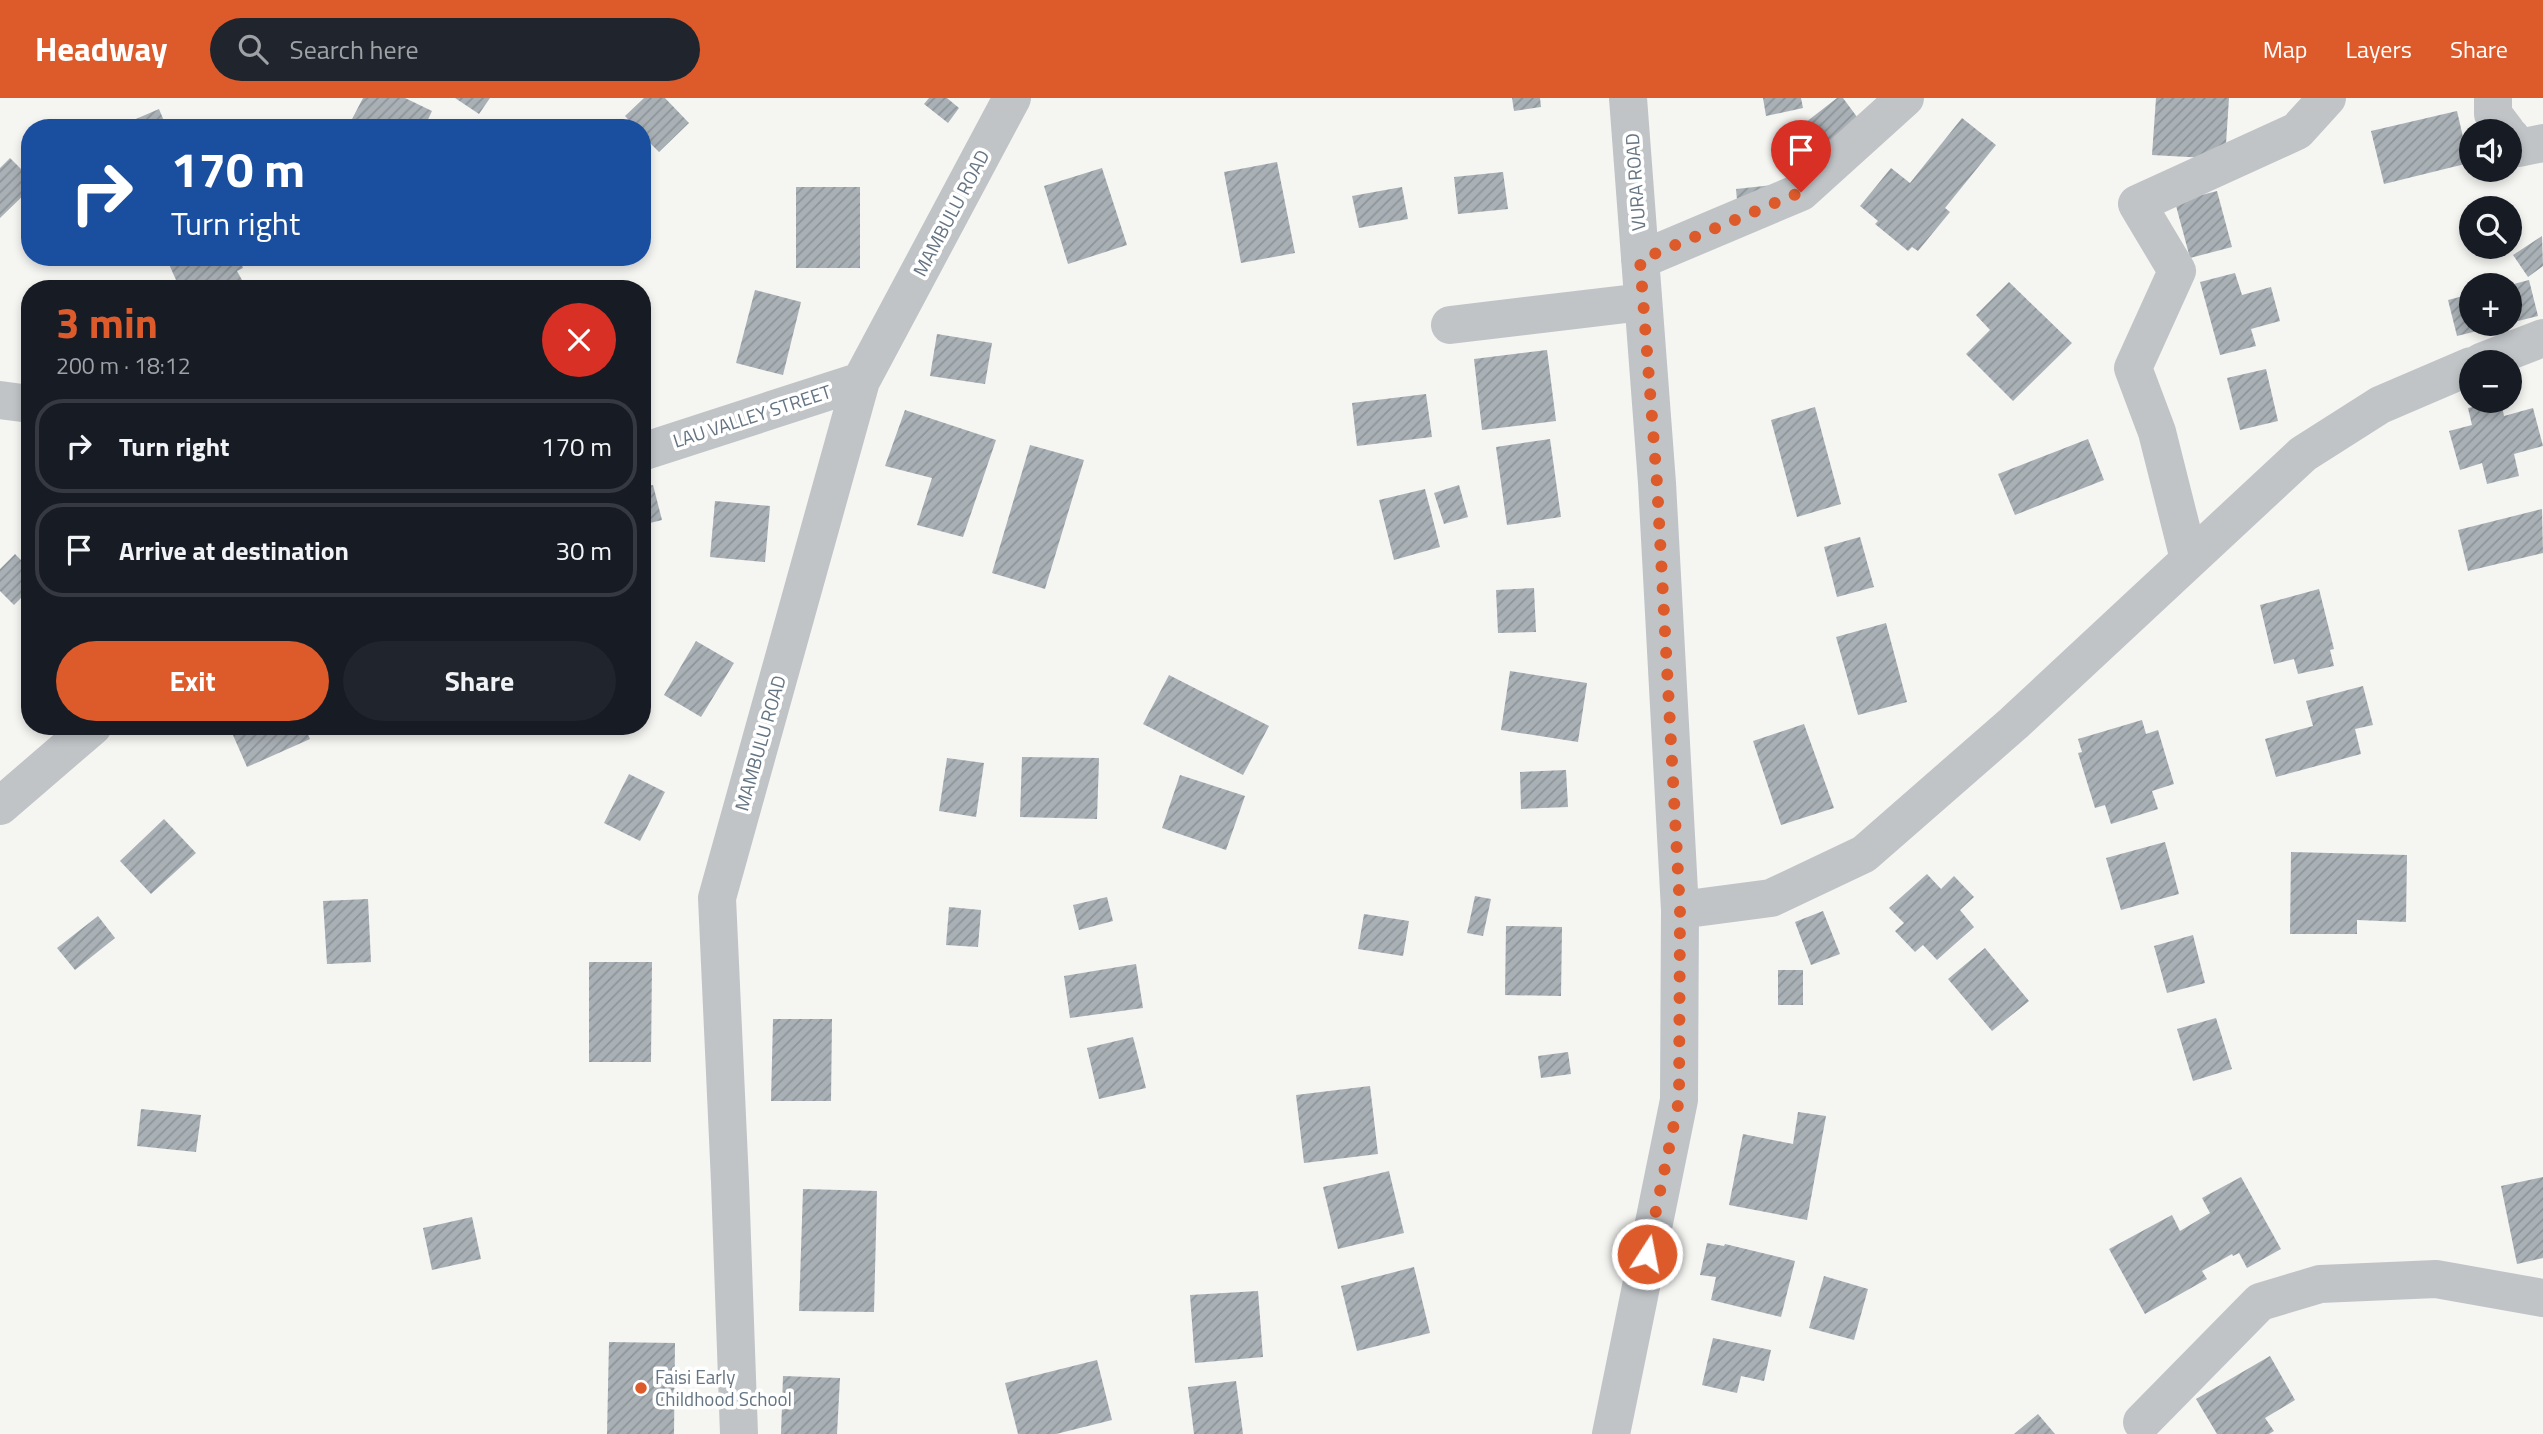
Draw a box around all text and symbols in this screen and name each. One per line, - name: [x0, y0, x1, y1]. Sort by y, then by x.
- search box: [210, 18, 700, 81]
- text: Headway: [35, 24, 168, 74]
- icon: search: [234, 30, 272, 68]
- text: Search here: [290, 30, 419, 69]
- text: Map: [2263, 31, 2308, 67]
- text: Layers: [2346, 31, 2412, 67]
- text: Share: [2450, 31, 2508, 67]
- map controls: [2459, 119, 2522, 413]
- button: sound: [2459, 119, 2522, 182]
- pin: [1771, 120, 1831, 192]
- text: 170 m: [171, 131, 305, 206]
- icon: arrive: [1782, 131, 1820, 169]
- street label: VURA ROAD: [1617, 132, 1652, 232]
- street label: MAMBULU ROAD: [905, 144, 996, 281]
- icon: right: [56, 147, 147, 238]
- button: search: [2459, 196, 2522, 259]
- text: Turn right: [171, 199, 300, 247]
- button: +: [2459, 273, 2522, 336]
- text: 3 min: [56, 290, 158, 354]
- button: close: [542, 303, 616, 377]
- text: 200 m · 18:12: [56, 348, 191, 383]
- button: −: [2459, 350, 2522, 413]
- street label: LAU VALLEY STREET: [669, 376, 835, 455]
- icon: right: [60, 427, 98, 465]
- text: Turn right: [119, 427, 230, 466]
- text: 170 m: [541, 427, 612, 466]
- icon: arrive: [60, 531, 98, 569]
- text: Arrive at destination: [119, 531, 349, 570]
- text: 30 m: [555, 531, 612, 570]
- button: Exit: [56, 641, 329, 721]
- button: Share: [343, 641, 616, 721]
- street label: MAMBULU ROAD: [726, 672, 793, 814]
- position arrow: [1610, 1217, 1684, 1291]
- place label: Faisi Early Childhood School: [655, 1362, 792, 1413]
- marker: Faisi Early Childhood School: [633, 1380, 649, 1396]

